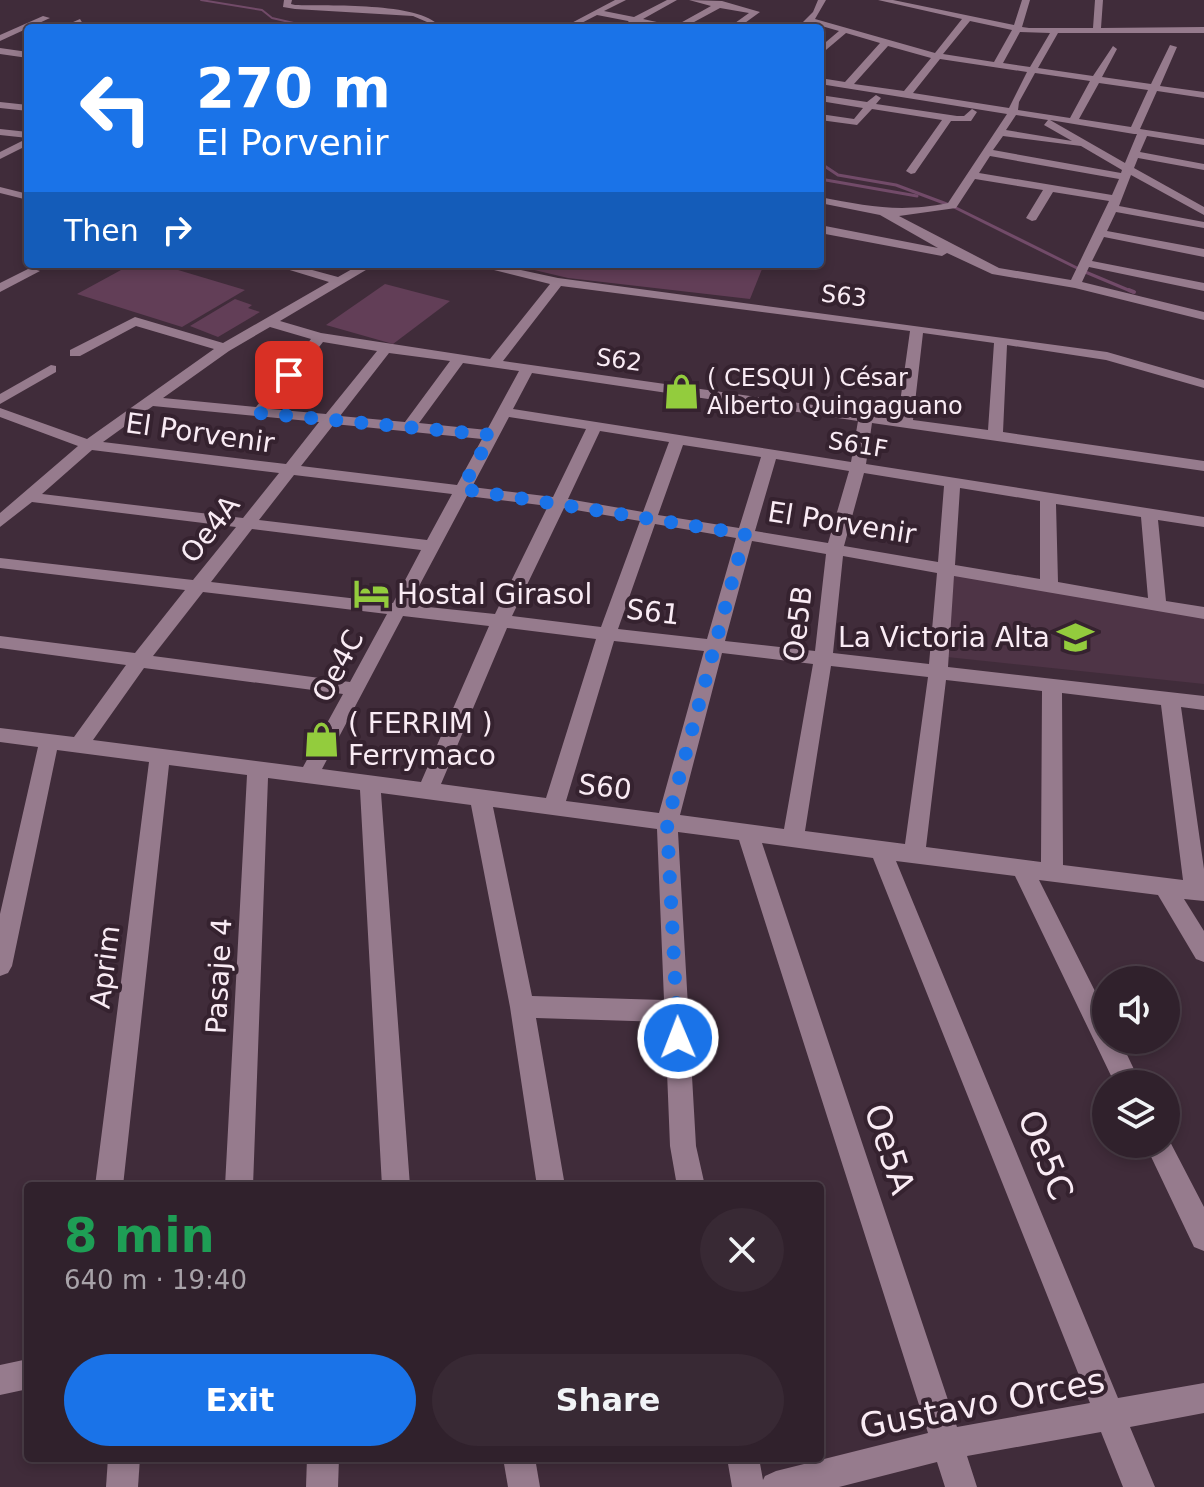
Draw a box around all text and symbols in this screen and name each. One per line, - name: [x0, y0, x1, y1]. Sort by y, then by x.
- text: 270 m: [196, 55, 391, 120]
- icon: left: [64, 56, 168, 160]
- text: El Porvenir: [196, 122, 389, 163]
- icon: right: [155, 208, 199, 252]
- text: Then: [64, 213, 139, 248]
- street label: S63: [820, 279, 868, 313]
- pin: [255, 341, 323, 409]
- street label: S62: [594, 343, 644, 377]
- icon: arrive: [267, 353, 311, 397]
- place label: ( CESQUI ) César Alberto Quingaguano: [707, 364, 963, 420]
- shop icon: ( CESQUI ) César Alberto Quingaguano: [662, 373, 700, 411]
- street label: El Porvenir: [124, 406, 277, 460]
- street label: S61F: [826, 427, 890, 463]
- street label: Oe4A: [174, 489, 246, 569]
- street label: El Porvenir: [765, 495, 919, 551]
- hotel icon: Hostal Girasol: [352, 575, 390, 613]
- place label: Hostal Girasol: [397, 578, 592, 611]
- street label: Oe5B: [777, 584, 819, 664]
- street label: S61: [624, 592, 682, 632]
- school or university icon: La Victoria Alta: [1057, 618, 1095, 656]
- place label: La Victoria Alta: [838, 621, 1050, 654]
- street label: Oe4C: [305, 624, 371, 708]
- place label: ( FERRIM ) Ferrymaco: [348, 707, 496, 772]
- shop icon: ( FERRIM ) Ferrymaco: [303, 720, 341, 758]
- street label: S60: [576, 767, 634, 807]
- street label: Pasaje 4: [199, 917, 239, 1035]
- street label: Aprim: [84, 924, 126, 1010]
- map controls: [1092, 966, 1180, 1158]
- button: sound: [1092, 966, 1180, 1054]
- position arrow: [636, 996, 720, 1080]
- button: layers: [1092, 1070, 1180, 1158]
- street label: Oe5A: [857, 1099, 923, 1199]
- street label: Oe5C: [1010, 1104, 1082, 1206]
- text: 8 min: [64, 1207, 215, 1263]
- button: close: [700, 1208, 784, 1292]
- text: 640 m · 19:40: [64, 1265, 247, 1295]
- button: Exit: [64, 1354, 416, 1446]
- button: Share: [432, 1354, 784, 1446]
- street label: Gustavo Orces: [856, 1360, 1108, 1446]

